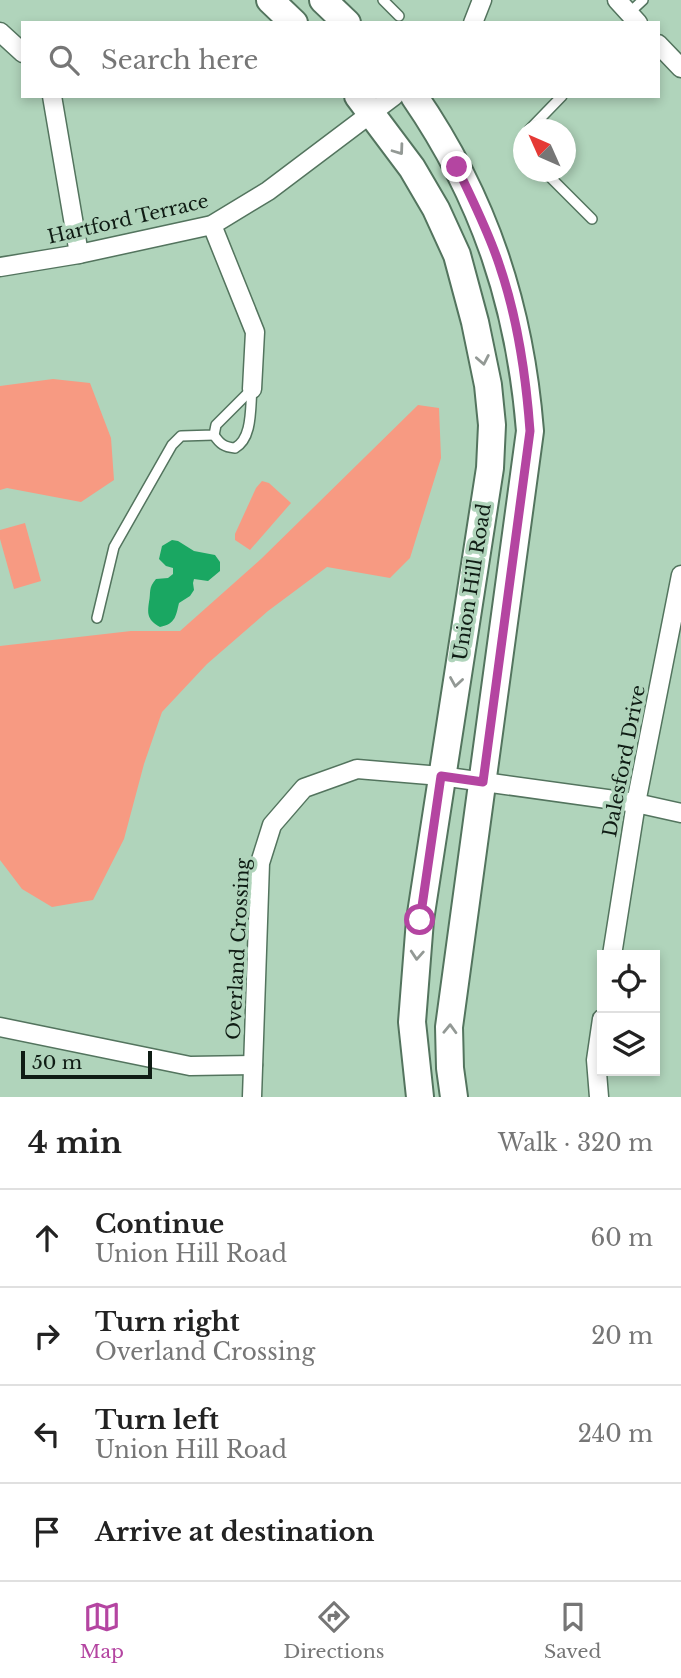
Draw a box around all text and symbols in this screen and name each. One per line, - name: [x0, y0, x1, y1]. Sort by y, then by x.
- search box: [21, 21, 660, 98]
- icon: search: [45, 41, 83, 79]
- text: Search here: [101, 44, 258, 76]
- north arrow: [513, 119, 576, 182]
- one-way arrow: [391, 143, 403, 155]
- route end: [441, 151, 472, 182]
- street label: Hartford Terrace: [45, 189, 211, 249]
- one-way arrow: [474, 354, 489, 366]
- street label: Union Hill Road: [448, 502, 496, 662]
- one-way arrow: [449, 676, 464, 687]
- street label: Dalesford Drive: [598, 683, 650, 839]
- street label: Overland Crossing: [222, 857, 254, 1040]
- route start: [404, 904, 435, 935]
- one-way arrow: [410, 950, 425, 961]
- map controls: [597, 950, 660, 1076]
- button: locate: [597, 950, 660, 1013]
- button: layers: [597, 1013, 660, 1076]
- one-way arrow: [442, 1023, 457, 1034]
- scale bar: [21, 1048, 152, 1080]
- text: 50 m: [32, 1051, 82, 1074]
- text: 4 min: [28, 1124, 122, 1161]
- text: Walk · 320 m: [498, 1129, 653, 1157]
- text: Continue: [95, 1208, 224, 1240]
- icon: ahead: [28, 1219, 66, 1257]
- text: 60 m: [591, 1224, 653, 1252]
- text: Union Hill Road: [95, 1240, 287, 1268]
- text: Turn right: [95, 1306, 240, 1338]
- icon: right: [28, 1317, 66, 1355]
- text: 20 m: [591, 1322, 653, 1350]
- text: Overland Crossing: [95, 1338, 315, 1366]
- text: Turn left: [95, 1404, 219, 1436]
- icon: left: [28, 1415, 66, 1453]
- text: 240 m: [578, 1420, 653, 1448]
- text: Union Hill Road: [95, 1436, 287, 1464]
- icon: arrive: [28, 1513, 66, 1551]
- text: Arrive at destination: [95, 1516, 375, 1548]
- tab: Map: [80, 1598, 124, 1663]
- tab: Directions: [283, 1598, 384, 1663]
- tab: Saved: [544, 1598, 601, 1663]

